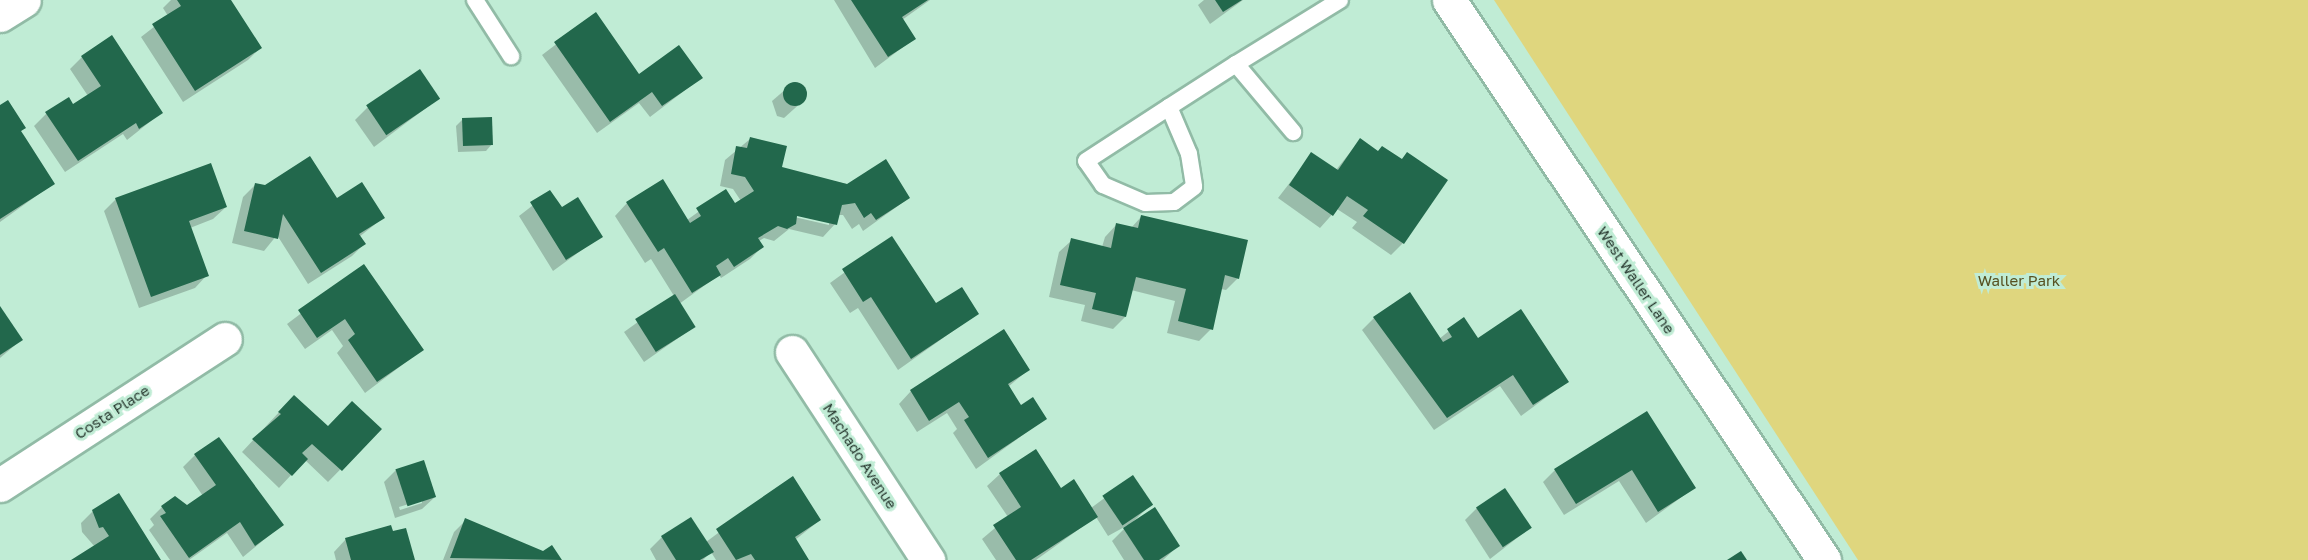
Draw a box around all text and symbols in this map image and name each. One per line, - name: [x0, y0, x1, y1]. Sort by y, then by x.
- street label: West Waller Lane: [1593, 223, 1679, 337]
- park label: Waller Park: [1978, 272, 2060, 290]
- street label: Costa Place: [71, 381, 153, 443]
- street label: Machado Avenue: [819, 400, 901, 512]

